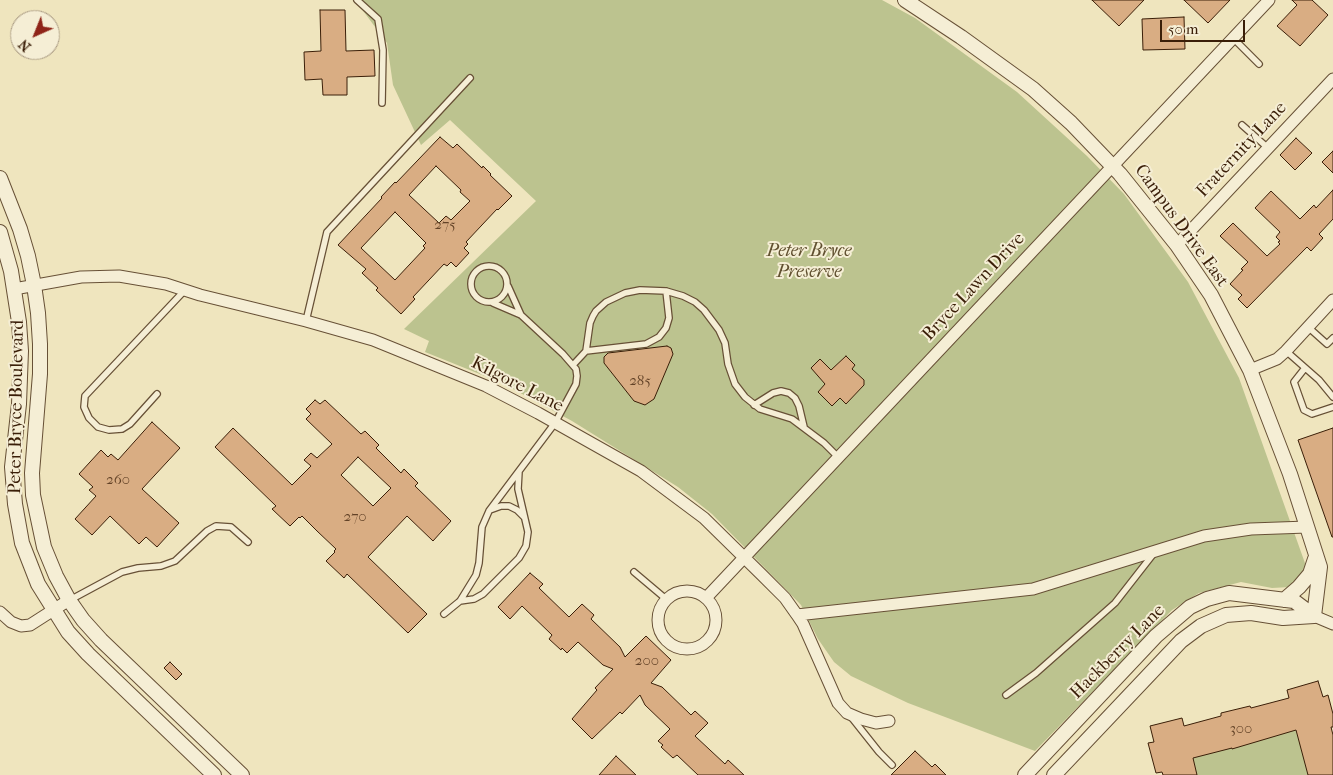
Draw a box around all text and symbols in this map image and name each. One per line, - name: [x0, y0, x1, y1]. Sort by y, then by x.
- north arrow: [10, 10, 60, 60]
- scale bar: [1163, 10, 1248, 42]
- text: 50 m: [1168, 20, 1198, 38]
- text: N: [15, 36, 35, 55]
- street label: Fraternity Lane: [1192, 98, 1292, 202]
- street label: Campus Drive East: [1129, 161, 1233, 291]
- house number: 275: [434, 216, 456, 234]
- street label: Bryce Lawn Drive: [918, 228, 1030, 346]
- park label: Peter Bryce Preserve: [766, 241, 852, 284]
- street label: Peter Bryce Boulevard: [5, 320, 29, 494]
- street label: Kilgore Lane: [467, 353, 567, 417]
- house number: 285: [629, 372, 651, 390]
- house number: 260: [106, 471, 130, 489]
- house number: 270: [343, 508, 367, 526]
- street label: Hackberry Lane: [1066, 600, 1170, 704]
- house number: 200: [635, 652, 659, 670]
- house number: 300: [1230, 720, 1252, 738]

